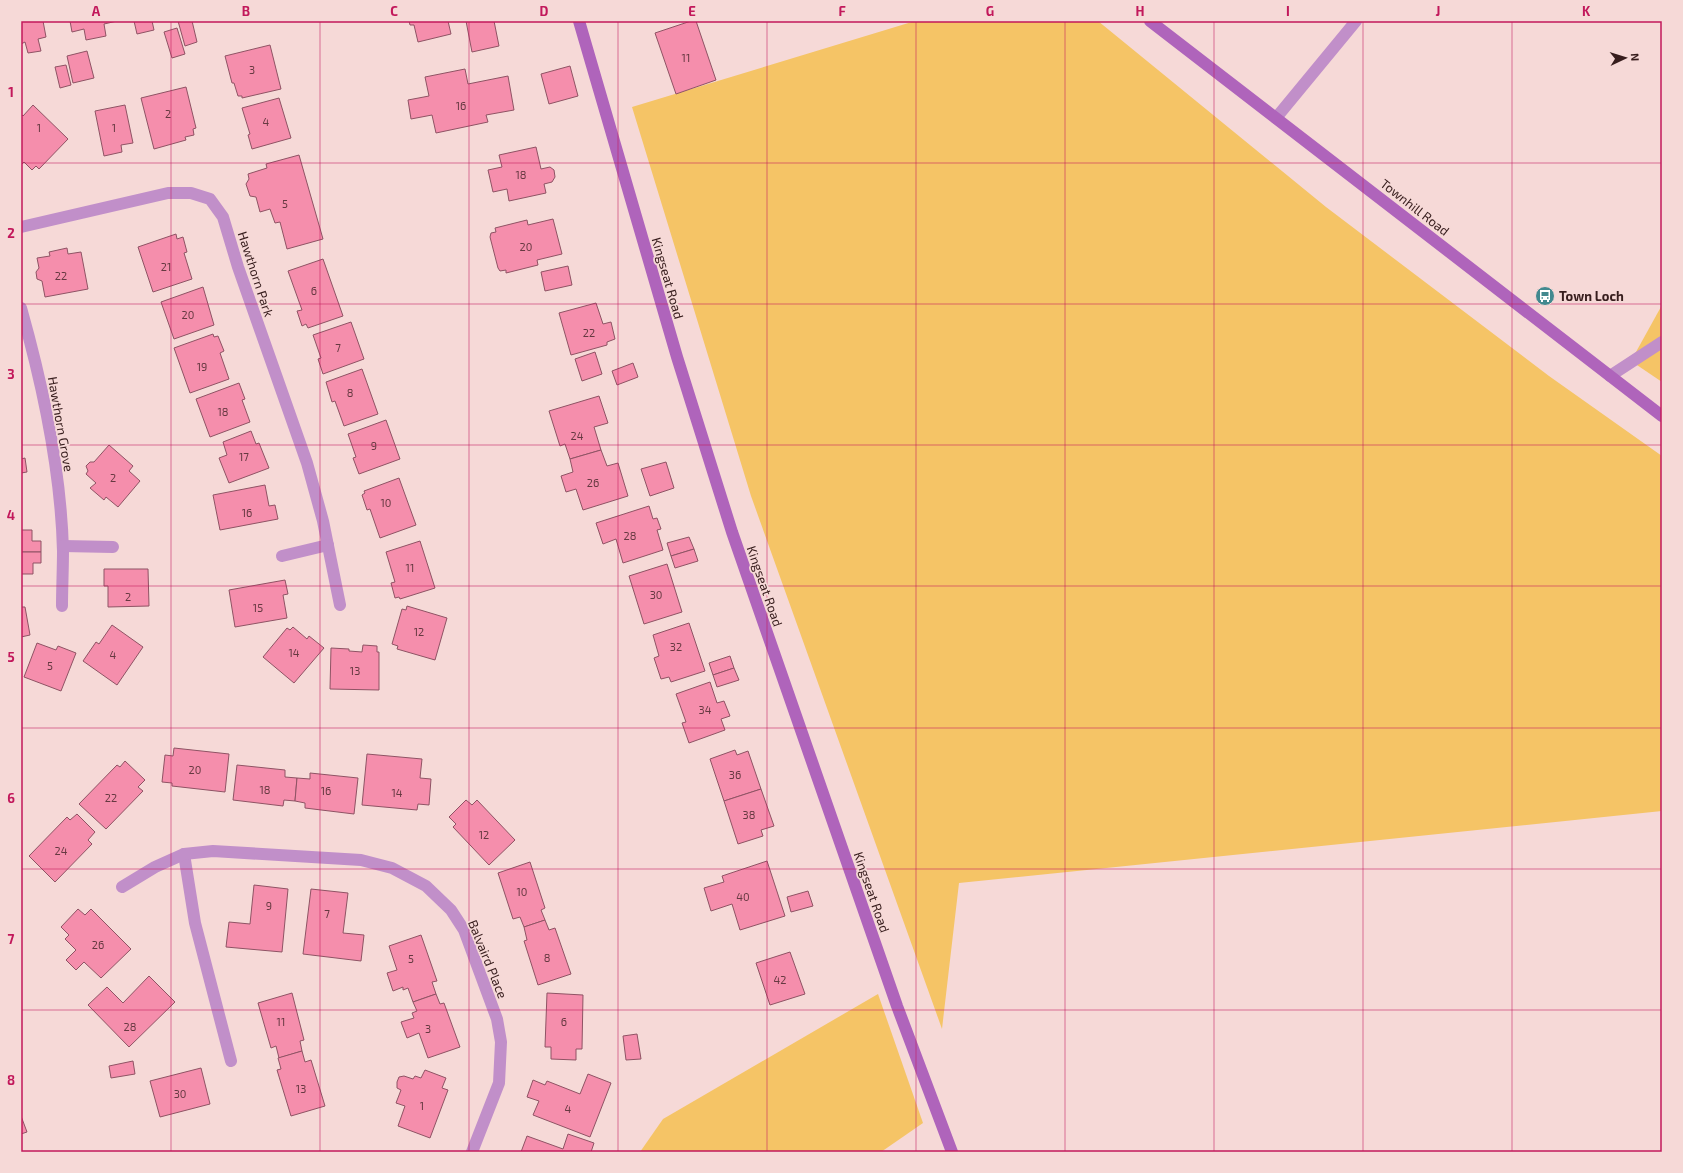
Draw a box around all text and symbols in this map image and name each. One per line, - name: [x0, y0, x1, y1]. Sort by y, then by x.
- text: A: [92, 3, 101, 19]
- text: B: [242, 3, 250, 19]
- text: C: [390, 3, 398, 19]
- text: D: [540, 3, 549, 19]
- text: E: [688, 3, 696, 19]
- text: F: [838, 3, 846, 19]
- text: G: [986, 3, 994, 19]
- text: H: [1136, 3, 1145, 19]
- text: I: [1286, 3, 1290, 19]
- text: J: [1436, 3, 1440, 19]
- text: K: [1582, 3, 1591, 19]
- north arrow: [1605, 38, 1645, 78]
- house number: 11: [682, 51, 690, 64]
- text: N: [1629, 53, 1642, 62]
- house number: 3: [249, 63, 255, 76]
- text: 1: [8, 84, 14, 100]
- house number: 16: [456, 99, 466, 112]
- house number: 2: [165, 107, 171, 120]
- house number: 4: [263, 115, 270, 128]
- house number: 1: [37, 121, 41, 134]
- house number: 1: [112, 121, 116, 134]
- house number: 18: [515, 168, 527, 181]
- street label: Townhill Road: [1377, 175, 1453, 239]
- house number: 5: [282, 197, 288, 210]
- text: 2: [7, 225, 15, 241]
- street label: Hawthorn Park: [235, 229, 277, 319]
- street label: Kingseat Road: [649, 235, 687, 321]
- house number: 20: [520, 240, 532, 253]
- house number: 21: [161, 260, 171, 273]
- house number: 22: [55, 269, 67, 282]
- house number: 6: [311, 284, 317, 297]
- bus stop icon: Town Loch: [1534, 285, 1556, 307]
- place label: Town Loch: [1559, 288, 1624, 304]
- house number: 20: [182, 308, 194, 321]
- house number: 22: [583, 326, 595, 339]
- house number: 7: [335, 341, 341, 354]
- house number: 19: [197, 360, 207, 373]
- text: 3: [7, 366, 15, 382]
- street label: Hawthorn Grove: [45, 375, 77, 473]
- house number: 8: [347, 386, 353, 399]
- house number: 18: [217, 405, 229, 418]
- house number: 24: [571, 429, 584, 442]
- house number: 9: [371, 439, 377, 452]
- house number: 17: [239, 450, 249, 463]
- house number: 2: [110, 471, 116, 484]
- house number: 26: [587, 476, 599, 489]
- house number: 10: [380, 496, 392, 509]
- house number: 16: [242, 506, 252, 519]
- text: 4: [7, 507, 15, 523]
- house number: 28: [624, 529, 636, 542]
- street label: Kingseat Road: [744, 544, 786, 628]
- house number: 11: [406, 561, 414, 574]
- house number: 30: [650, 588, 662, 601]
- house number: 2: [125, 590, 131, 603]
- house number: 15: [253, 601, 263, 614]
- house number: 12: [414, 625, 424, 638]
- house number: 32: [670, 640, 682, 653]
- house number: 14: [288, 646, 300, 659]
- house number: 4: [110, 648, 117, 661]
- text: 5: [7, 649, 15, 665]
- house number: 5: [47, 659, 53, 672]
- house number: 13: [350, 664, 360, 677]
- house number: 34: [699, 703, 712, 716]
- house number: 20: [189, 763, 201, 776]
- house number: 36: [729, 768, 741, 781]
- house number: 18: [259, 783, 271, 796]
- house number: 16: [321, 784, 331, 797]
- house number: 14: [391, 786, 403, 799]
- text: 6: [7, 790, 15, 806]
- house number: 22: [105, 791, 117, 804]
- house number: 38: [743, 808, 755, 821]
- house number: 12: [479, 828, 489, 841]
- house number: 24: [55, 844, 68, 857]
- street label: Kingseat Road: [851, 850, 893, 934]
- house number: 10: [516, 885, 528, 898]
- house number: 40: [736, 890, 750, 903]
- house number: 9: [266, 899, 272, 912]
- house number: 7: [324, 907, 330, 920]
- street label: Balvaird Place: [465, 917, 511, 1001]
- text: 7: [8, 931, 15, 947]
- house number: 26: [92, 938, 104, 951]
- house number: 8: [544, 951, 550, 964]
- house number: 5: [408, 952, 414, 965]
- house number: 42: [774, 973, 786, 986]
- house number: 11: [277, 1015, 285, 1028]
- house number: 6: [561, 1015, 567, 1028]
- house number: 28: [124, 1020, 136, 1033]
- house number: 3: [425, 1022, 431, 1035]
- text: 8: [7, 1072, 15, 1088]
- house number: 13: [296, 1082, 306, 1095]
- house number: 30: [174, 1087, 186, 1100]
- house number: 1: [420, 1099, 424, 1112]
- house number: 4: [565, 1102, 572, 1115]

